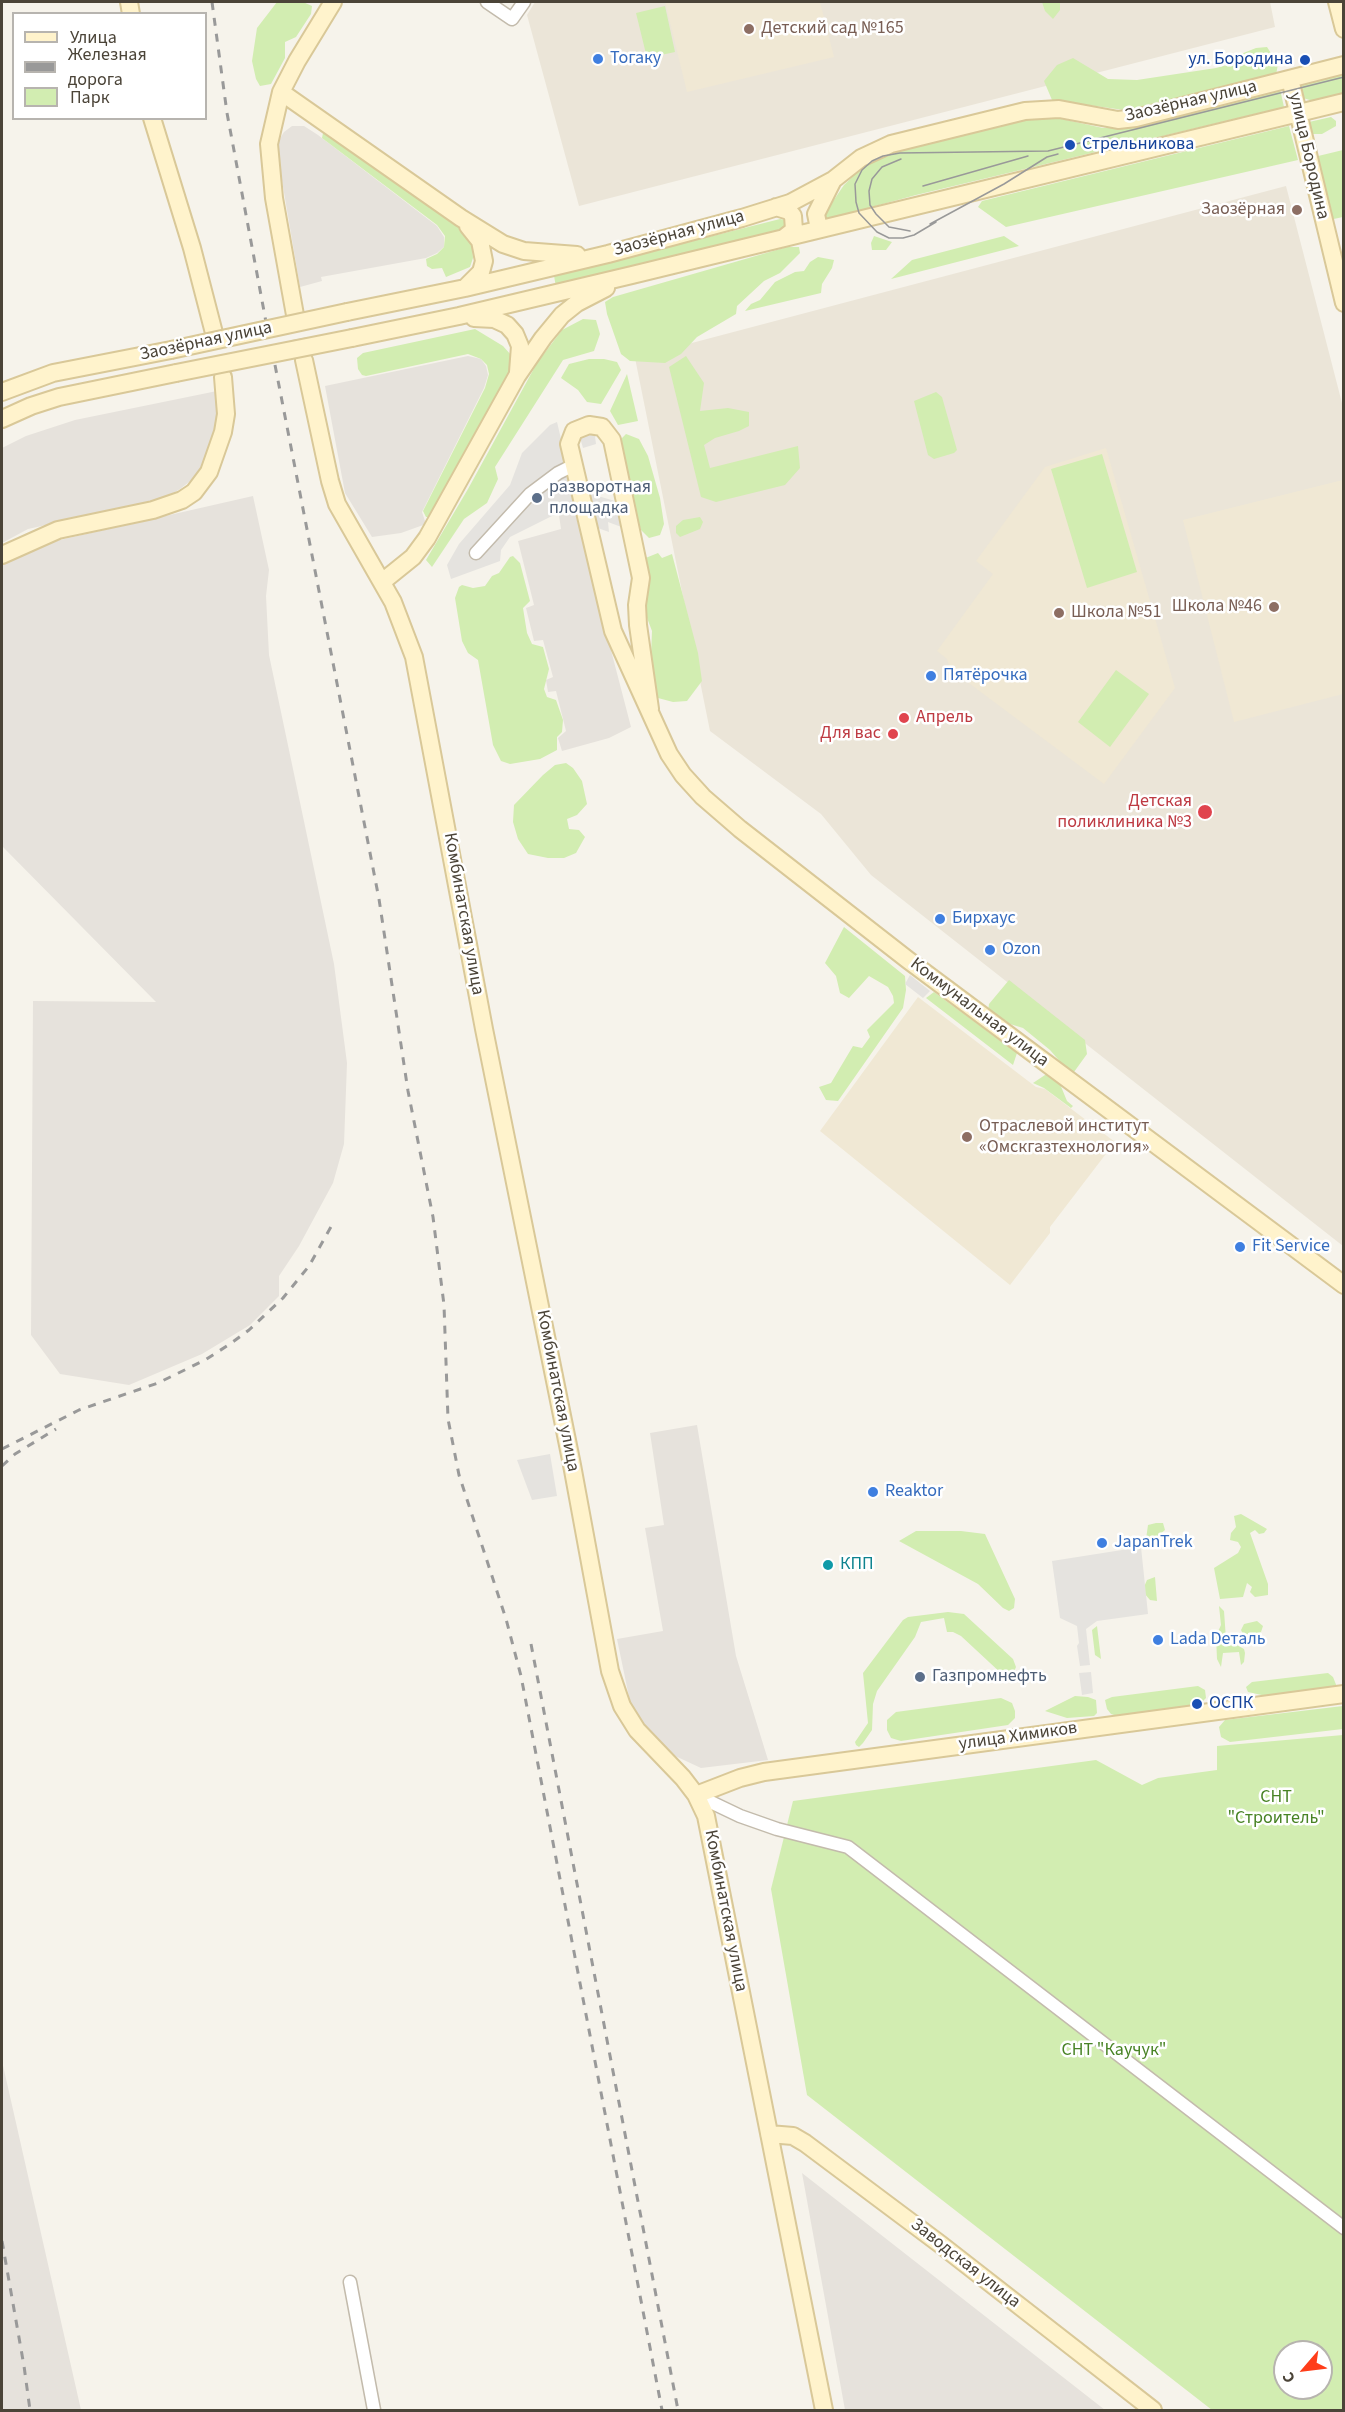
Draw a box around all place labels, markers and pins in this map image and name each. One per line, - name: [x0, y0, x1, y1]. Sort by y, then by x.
- place label: Детский сад №165: [761, 18, 904, 40]
- marker: Детский сад №165: [742, 22, 756, 36]
- place label: Тогаку: [610, 48, 661, 70]
- place label: ул. Бородина: [1188, 49, 1293, 71]
- marker: Тогаку: [591, 52, 605, 66]
- marker: ул. Бородина: [1298, 53, 1312, 67]
- place label: Стрельникова: [1082, 134, 1194, 156]
- marker: Стрельникова: [1063, 138, 1077, 152]
- place label: Заозёрная: [1201, 199, 1285, 221]
- marker: Заозёрная: [1290, 203, 1304, 217]
- place label: разворотная площадка: [549, 477, 651, 520]
- marker: разворотная площадка: [530, 491, 544, 505]
- place label: Школа №46: [1172, 596, 1262, 618]
- marker: Школа №46: [1267, 600, 1281, 614]
- place label: Школа №51: [1071, 602, 1161, 624]
- marker: Школа №51: [1052, 606, 1066, 620]
- place label: Пятёрочка: [943, 665, 1028, 687]
- marker: Пятёрочка: [924, 669, 938, 683]
- place label: Апрель: [916, 707, 973, 729]
- marker: Апрель: [897, 711, 911, 725]
- place label: Для вас: [820, 723, 881, 745]
- marker: Для вас: [886, 727, 900, 741]
- place label: Детская поликлиника №3: [1057, 791, 1192, 834]
- marker: Детская поликлиника №3: [1196, 803, 1214, 821]
- place label: Бирхаус: [952, 908, 1016, 930]
- marker: Бирхаус: [933, 912, 947, 926]
- place label: Ozon: [1002, 939, 1041, 961]
- marker: Ozon: [983, 943, 997, 957]
- place label: Отраслевой институт «Омскгазтехнология»: [979, 1116, 1149, 1158]
- marker: Отраслевой институт «Омскгазтехнология»: [960, 1130, 974, 1144]
- place label: Fit Service: [1252, 1236, 1330, 1258]
- marker: Fit Service: [1233, 1240, 1247, 1254]
- place label: Reaktor: [885, 1481, 943, 1503]
- marker: Reaktor: [866, 1485, 880, 1499]
- place label: JapanTrek: [1114, 1532, 1193, 1554]
- marker: JapanTrek: [1095, 1536, 1109, 1550]
- place label: КПП: [840, 1554, 874, 1576]
- marker: КПП: [821, 1558, 835, 1572]
- place label: Lada Dеталь: [1170, 1629, 1266, 1651]
- marker: Lada Dеталь: [1151, 1633, 1165, 1647]
- place label: Газпромнефть: [932, 1666, 1047, 1688]
- marker: Газпромнефть: [913, 1670, 927, 1684]
- place label: ОСПК: [1209, 1693, 1253, 1715]
- marker: ОСПК: [1190, 1697, 1204, 1711]

